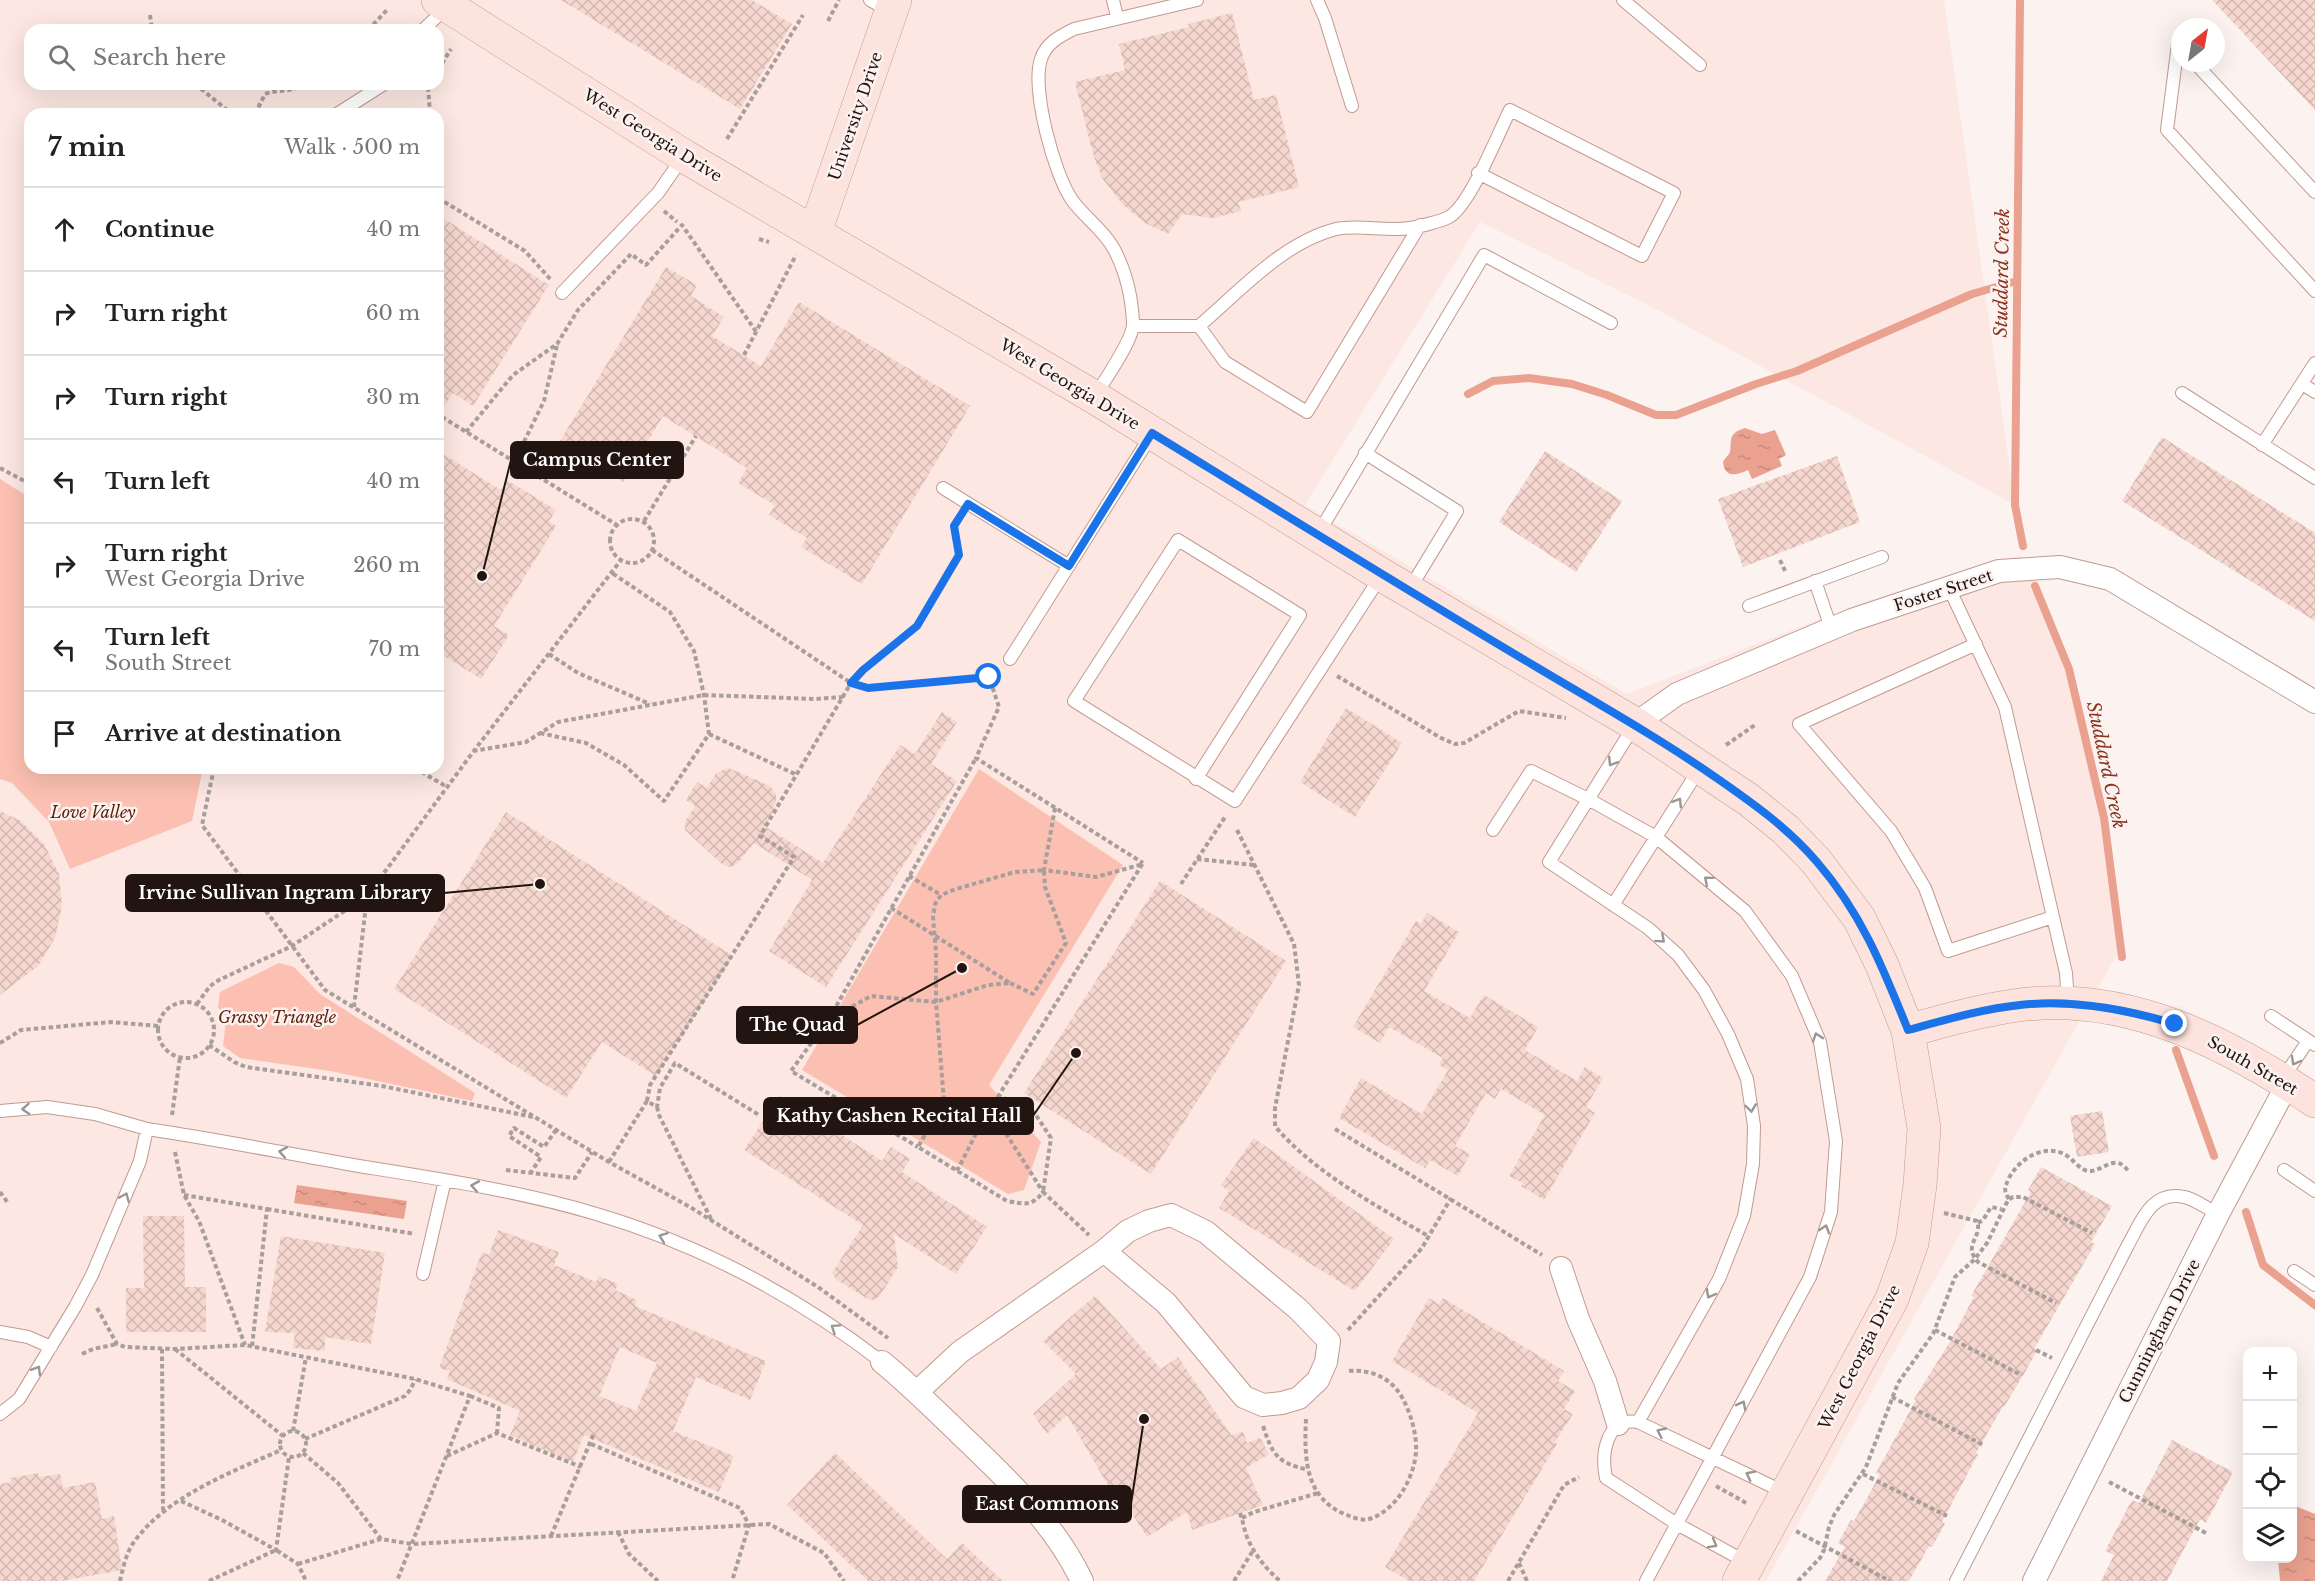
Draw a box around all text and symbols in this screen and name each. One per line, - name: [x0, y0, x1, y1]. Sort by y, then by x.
- north arrow: [2171, 18, 2225, 72]
- search box: [24, 24, 444, 90]
- icon: search: [45, 41, 78, 74]
- text: Search here: [93, 44, 226, 71]
- street label: University Drive: [824, 49, 886, 183]
- street label: West Georgia Drive: [579, 84, 726, 186]
- text: 7 min: [48, 131, 125, 163]
- text: Walk · 500 m: [284, 135, 420, 159]
- water label: Studdard Creek: [1990, 208, 2014, 338]
- icon: ahead: [48, 213, 81, 246]
- text: Continue: [105, 216, 214, 243]
- text: 40 m: [367, 217, 420, 241]
- icon: right: [48, 297, 81, 330]
- text: Turn right: [105, 300, 227, 327]
- text: 60 m: [366, 301, 420, 325]
- street label: West Georgia Drive: [995, 334, 1144, 434]
- icon: right: [48, 381, 81, 414]
- text: Turn right: [105, 384, 227, 411]
- text: 30 m: [366, 385, 420, 409]
- callout: Campus Center: [511, 442, 683, 478]
- text: Campus Center: [523, 449, 671, 471]
- icon: left: [48, 465, 81, 498]
- text: Turn left: [105, 468, 210, 495]
- text: 40 m: [367, 469, 420, 493]
- text: Turn right: [105, 540, 227, 567]
- icon: right: [48, 549, 81, 582]
- text: 260 m: [353, 553, 420, 577]
- street label: Foster Street: [1891, 565, 1995, 615]
- text: West Georgia Drive: [105, 567, 305, 591]
- text: Turn left: [105, 624, 210, 651]
- icon: left: [48, 633, 81, 666]
- text: 70 m: [368, 637, 420, 661]
- text: South Street: [105, 651, 232, 675]
- route start: [975, 663, 1001, 689]
- water label: Studdard Creek: [2082, 699, 2130, 831]
- icon: arrive: [48, 717, 81, 750]
- text: Arrive at destination: [105, 720, 342, 747]
- one-way arrow: [1607, 756, 1619, 766]
- one-way arrow: [1671, 798, 1683, 808]
- park label: Love Valley: [50, 802, 136, 822]
- callout: Irvine Sullivan Ingram Library: [126, 875, 444, 911]
- one-way arrow: [1704, 876, 1715, 887]
- text: Irvine Sullivan Ingram Library: [138, 882, 432, 904]
- one-way arrow: [1654, 932, 1664, 943]
- park label: Grassy Triangle: [218, 1007, 337, 1027]
- callout: The Quad: [737, 1007, 857, 1043]
- route end: [2161, 1010, 2187, 1036]
- text: The Quad: [749, 1014, 845, 1036]
- street label: South Street: [2204, 1031, 2302, 1099]
- one-way arrow: [1812, 1032, 1824, 1043]
- one-way arrow: [2291, 1055, 2302, 1065]
- callout: Kathy Cashen Recital Hall: [764, 1098, 1033, 1134]
- one-way arrow: [21, 1102, 30, 1115]
- one-way arrow: [1744, 1103, 1757, 1112]
- text: Kathy Cashen Recital Hall: [776, 1105, 1022, 1127]
- one-way arrow: [278, 1147, 288, 1159]
- one-way arrow: [470, 1180, 480, 1192]
- one-way arrow: [118, 1192, 130, 1203]
- one-way arrow: [1818, 1224, 1830, 1235]
- one-way arrow: [658, 1231, 669, 1244]
- street label: Cunningham Drive: [2114, 1256, 2204, 1406]
- street label: West Georgia Drive: [1813, 1281, 1904, 1434]
- one-way arrow: [1706, 1288, 1717, 1298]
- one-way arrow: [831, 1324, 842, 1335]
- map controls: [2243, 1347, 2297, 1563]
- button: +: [2243, 1347, 2297, 1401]
- one-way arrow: [30, 1366, 42, 1376]
- one-way arrow: [1735, 1401, 1746, 1411]
- button: −: [2243, 1401, 2297, 1455]
- one-way arrow: [1656, 1427, 1667, 1439]
- button: locate: [2243, 1455, 2297, 1509]
- one-way arrow: [1746, 1470, 1757, 1482]
- callout: East Commons: [963, 1486, 1131, 1522]
- text: East Commons: [975, 1493, 1119, 1515]
- button: layers: [2243, 1509, 2297, 1563]
- one-way arrow: [1707, 1537, 1717, 1548]

